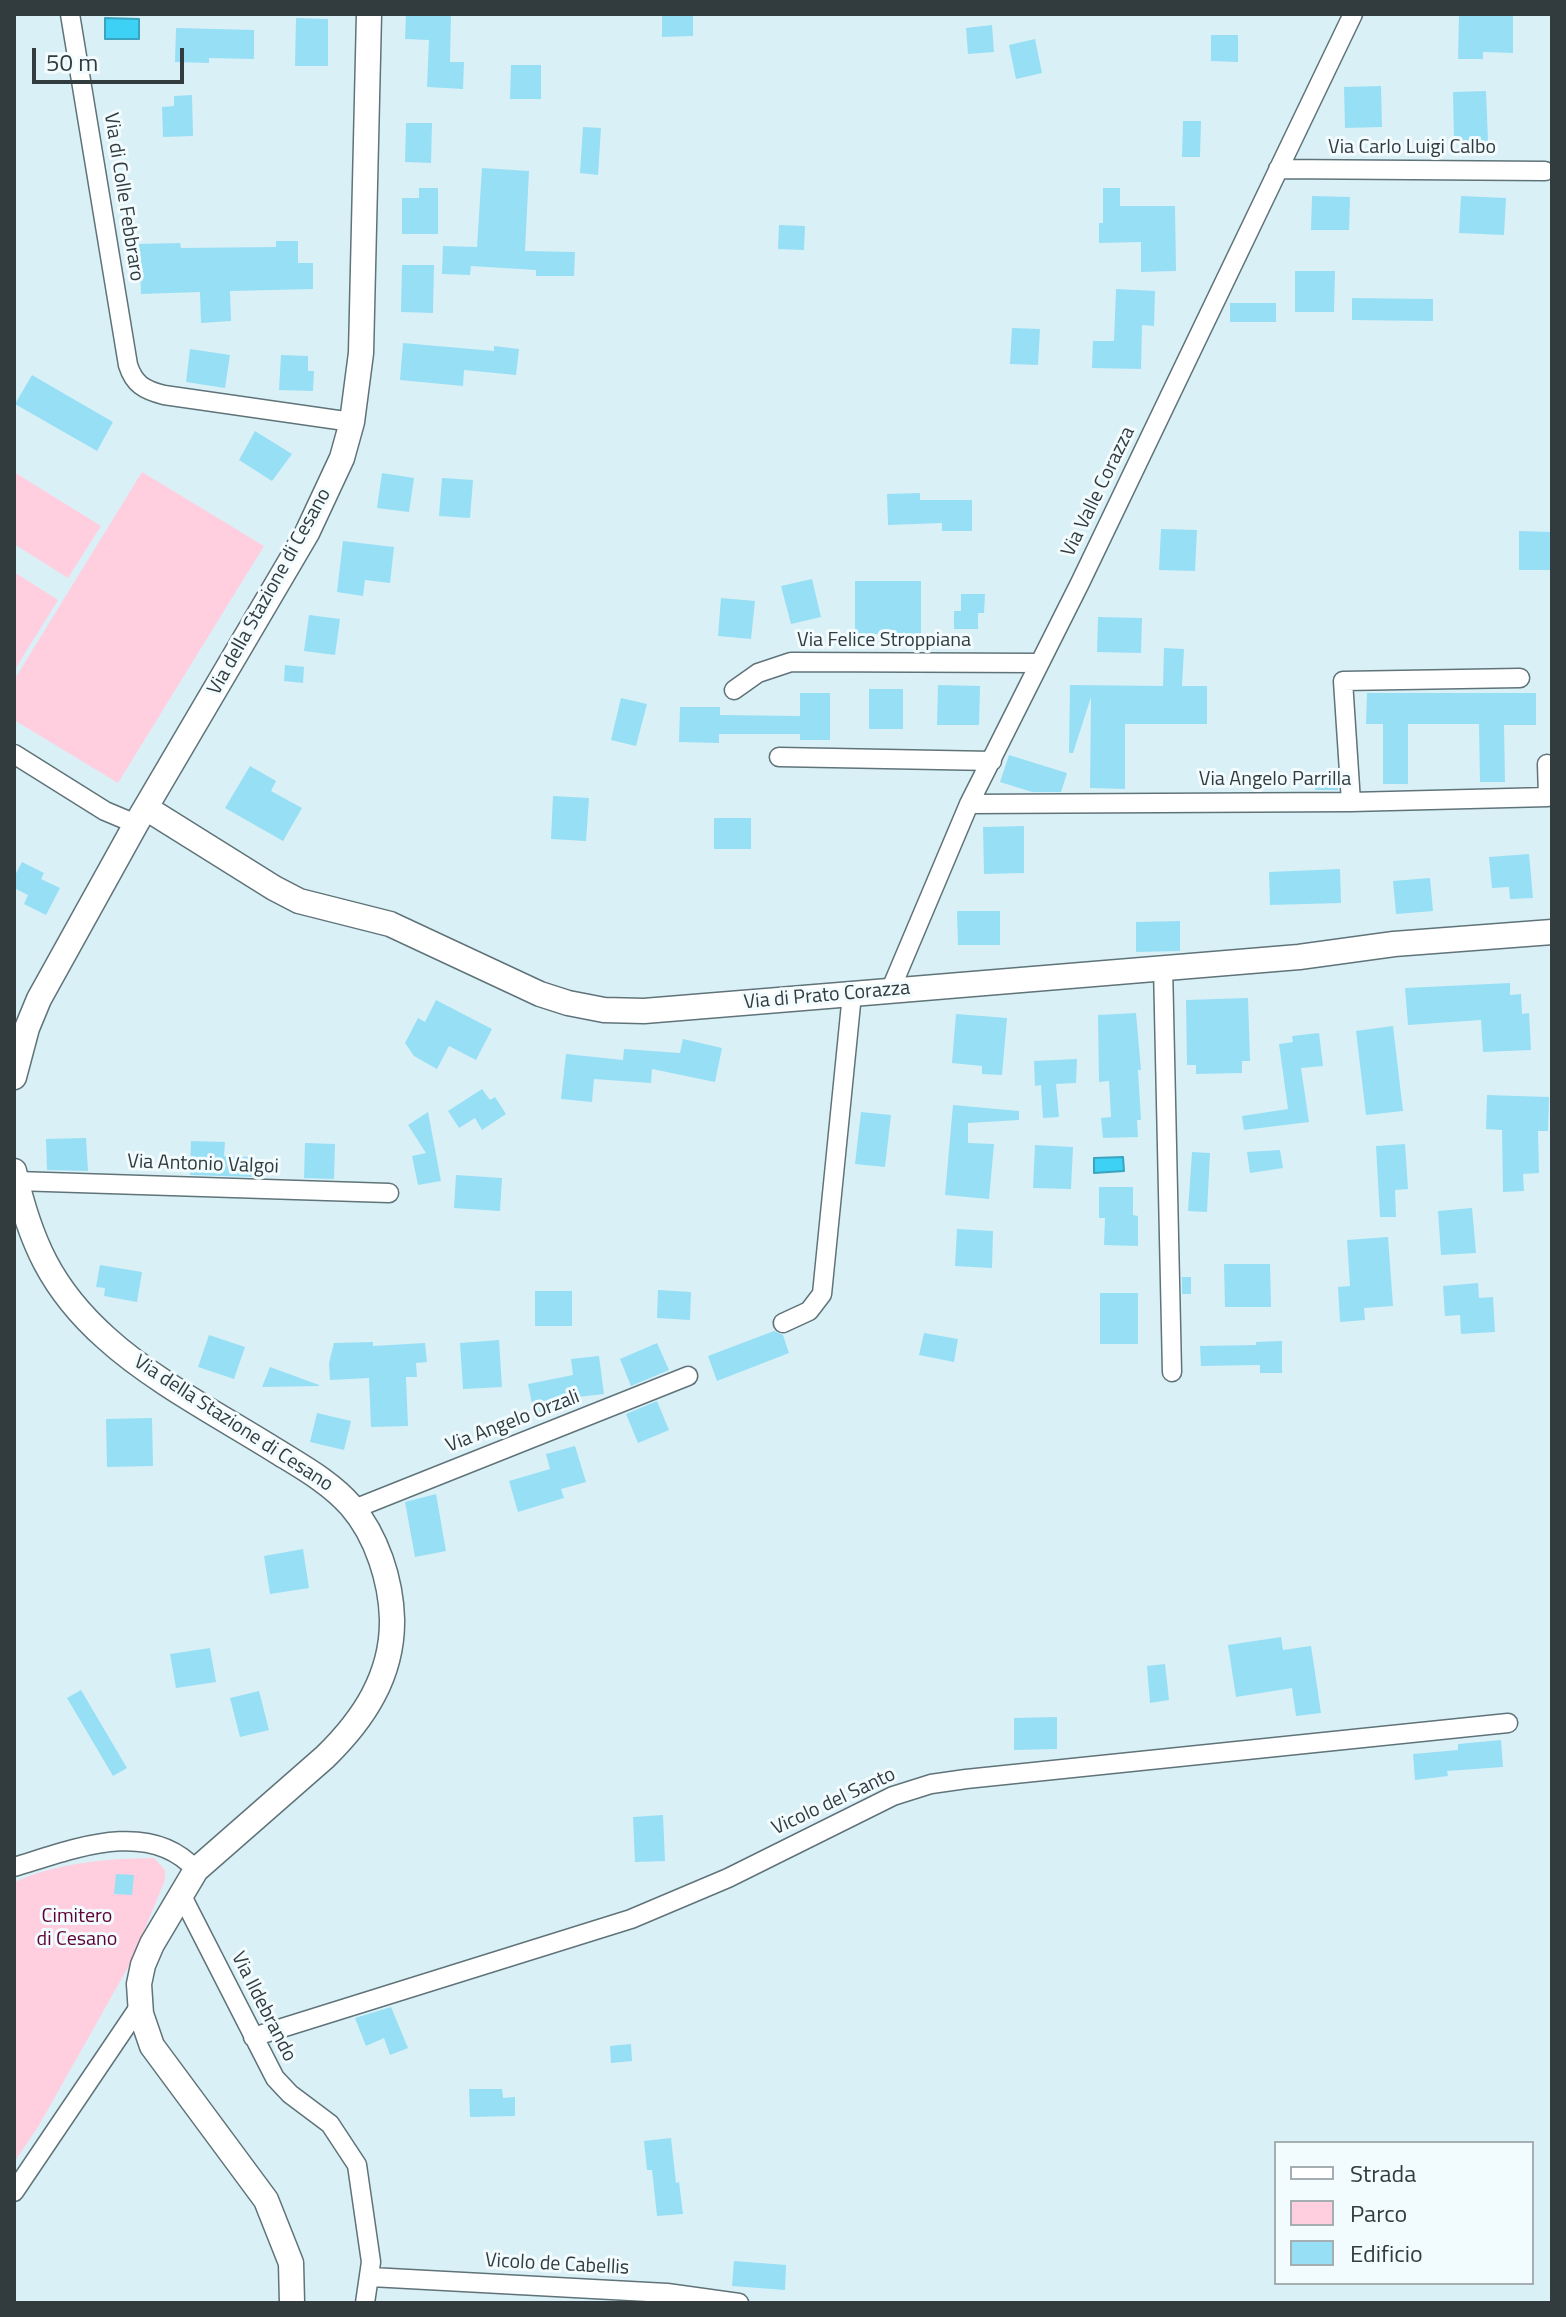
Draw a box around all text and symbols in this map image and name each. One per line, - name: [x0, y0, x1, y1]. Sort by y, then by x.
- scale bar: [36, 32, 188, 82]
- text: 50 m: [46, 44, 98, 80]
- street label: Via di Colle Febbraro: [98, 111, 148, 283]
- street label: Via Carlo Luigi Calbo: [1328, 136, 1496, 160]
- street label: Via Valle Corazza: [1057, 423, 1141, 561]
- street label: Via della Stazione di Cesano: [203, 484, 337, 700]
- street label: Via Felice Stroppiana: [797, 629, 971, 653]
- street label: Via Angelo Parrilla: [1199, 768, 1351, 792]
- street label: Via di Prato Corazza: [743, 977, 911, 1015]
- street label: Via Antonio Valgoi: [127, 1150, 279, 1180]
- street label: Via della Stazione di Cesano: [129, 1351, 337, 1497]
- street label: Via Angelo Orzali: [443, 1385, 583, 1459]
- street label: Vicolo del Santo: [768, 1763, 900, 1841]
- park label: Cimitero di Cesano: [37, 1905, 117, 1952]
- street label: Via Ildebrando: [225, 1948, 301, 2066]
- legend: [1274, 2141, 1534, 2285]
- text: Strada: [1350, 2155, 1416, 2191]
- text: Parco: [1350, 2195, 1407, 2231]
- text: Edificio: [1350, 2235, 1423, 2271]
- street label: Vicolo de Cabellis: [484, 2249, 630, 2281]

